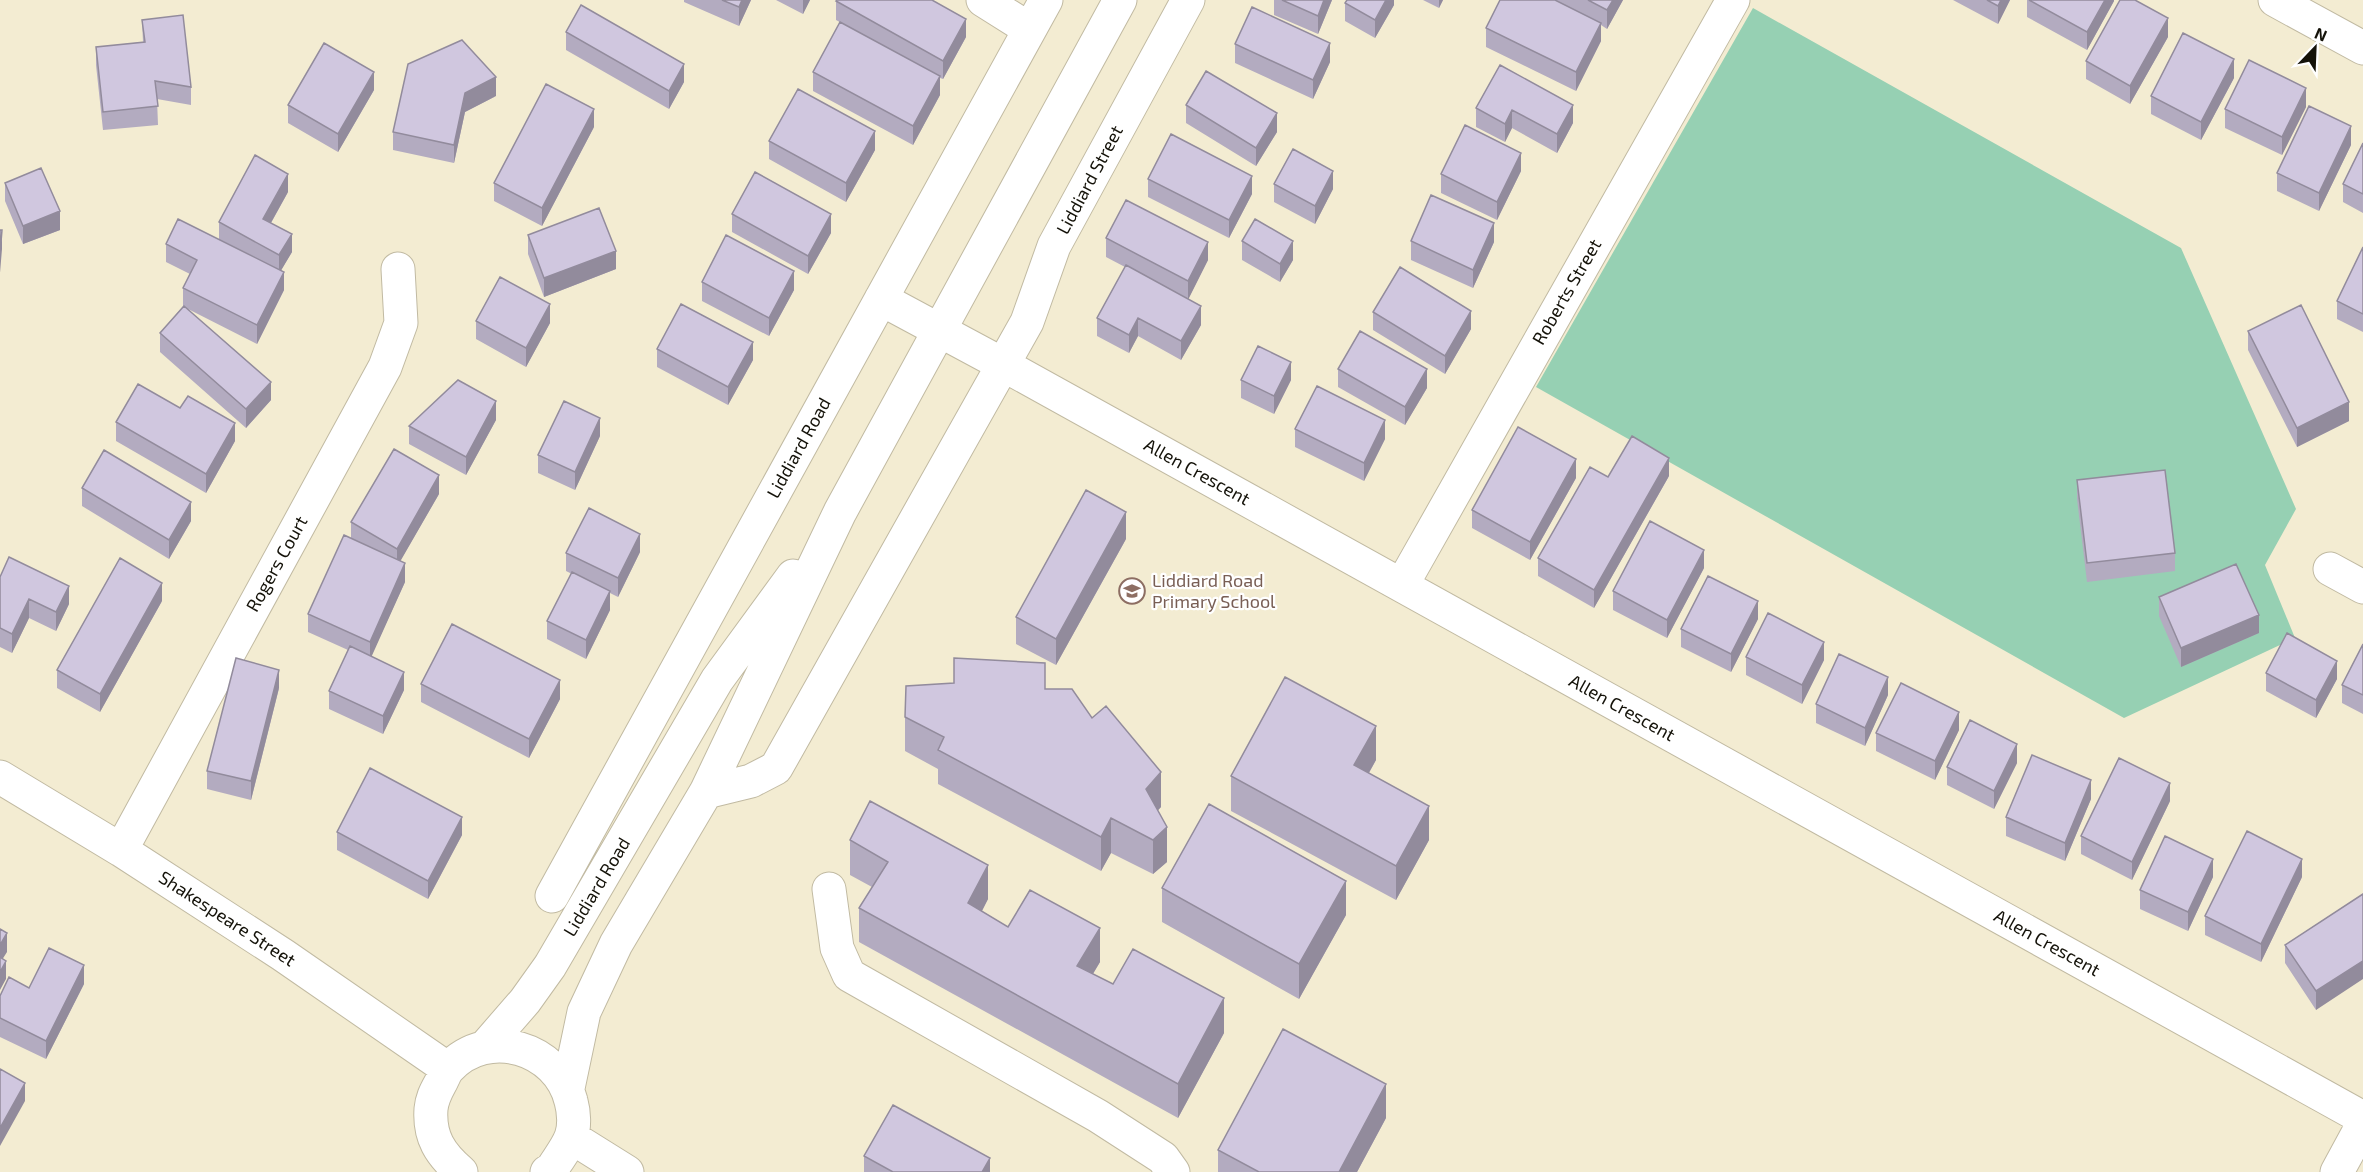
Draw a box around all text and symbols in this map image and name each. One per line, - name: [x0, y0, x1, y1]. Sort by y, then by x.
- north arrow: [2285, 18, 2345, 78]
- text: N: [2312, 23, 2330, 45]
- street label: Liddiard Street: [1051, 121, 1127, 238]
- street label: Roberts Street: [1527, 235, 1605, 348]
- street label: Liddiard Road: [761, 393, 835, 502]
- street label: Allen Crescent: [1141, 433, 1254, 509]
- street label: Rogers Court: [241, 512, 312, 615]
- place label: Liddiard Road Primary School: [1152, 569, 1276, 612]
- school or university icon: Liddiard Road Primary School: [1117, 576, 1147, 606]
- street label: Allen Crescent: [1566, 669, 1679, 745]
- street label: Liddiard Road: [558, 833, 634, 940]
- street label: Shakespeare Street: [155, 866, 300, 971]
- street label: Allen Crescent: [1991, 904, 2104, 980]

